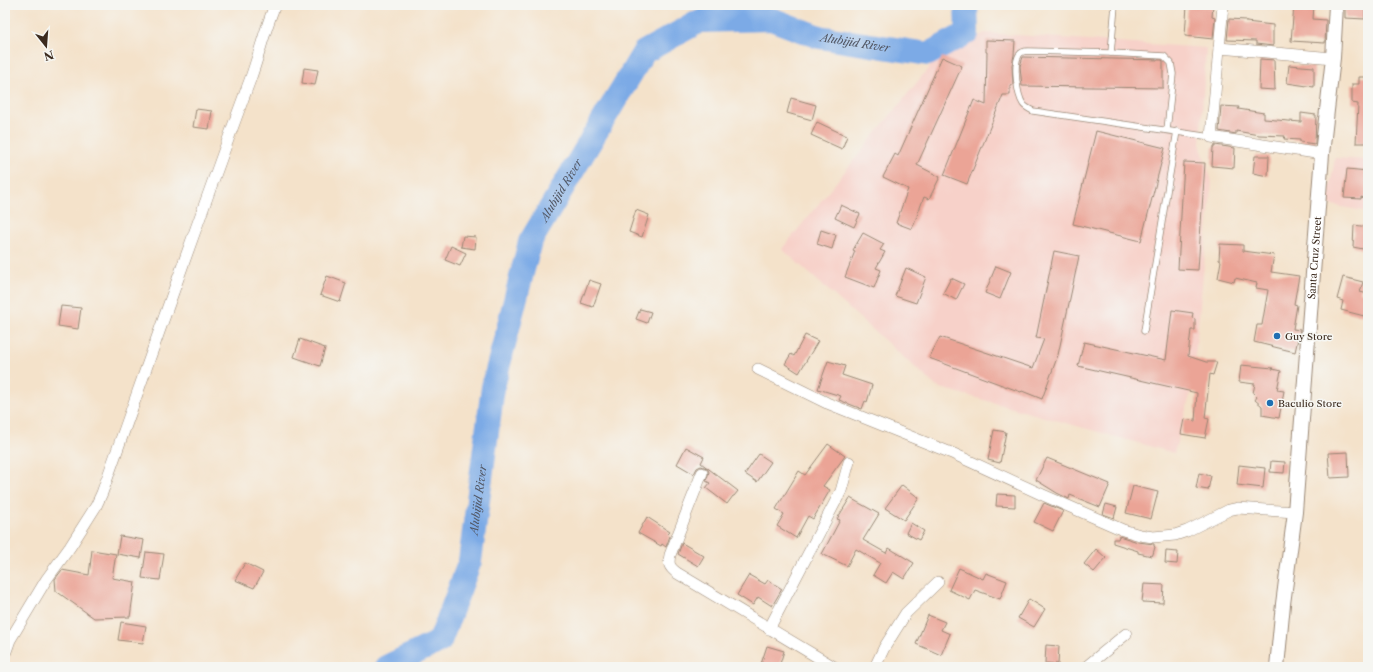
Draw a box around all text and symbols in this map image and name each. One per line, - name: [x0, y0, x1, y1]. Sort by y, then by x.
- north arrow: [26, 26, 66, 66]
- water label: Alubijid River: [817, 30, 892, 55]
- text: N: [42, 47, 56, 64]
- water label: Alubijid River: [536, 156, 586, 226]
- street label: Santa Cruz Street: [1305, 215, 1324, 300]
- place label: Guy Store: [1285, 330, 1333, 343]
- marker: Guy Store: [1272, 331, 1282, 341]
- place label: Baculio Store: [1278, 397, 1342, 410]
- marker: Baculio Store: [1265, 398, 1275, 408]
- water label: Alubijid River: [466, 463, 490, 538]

